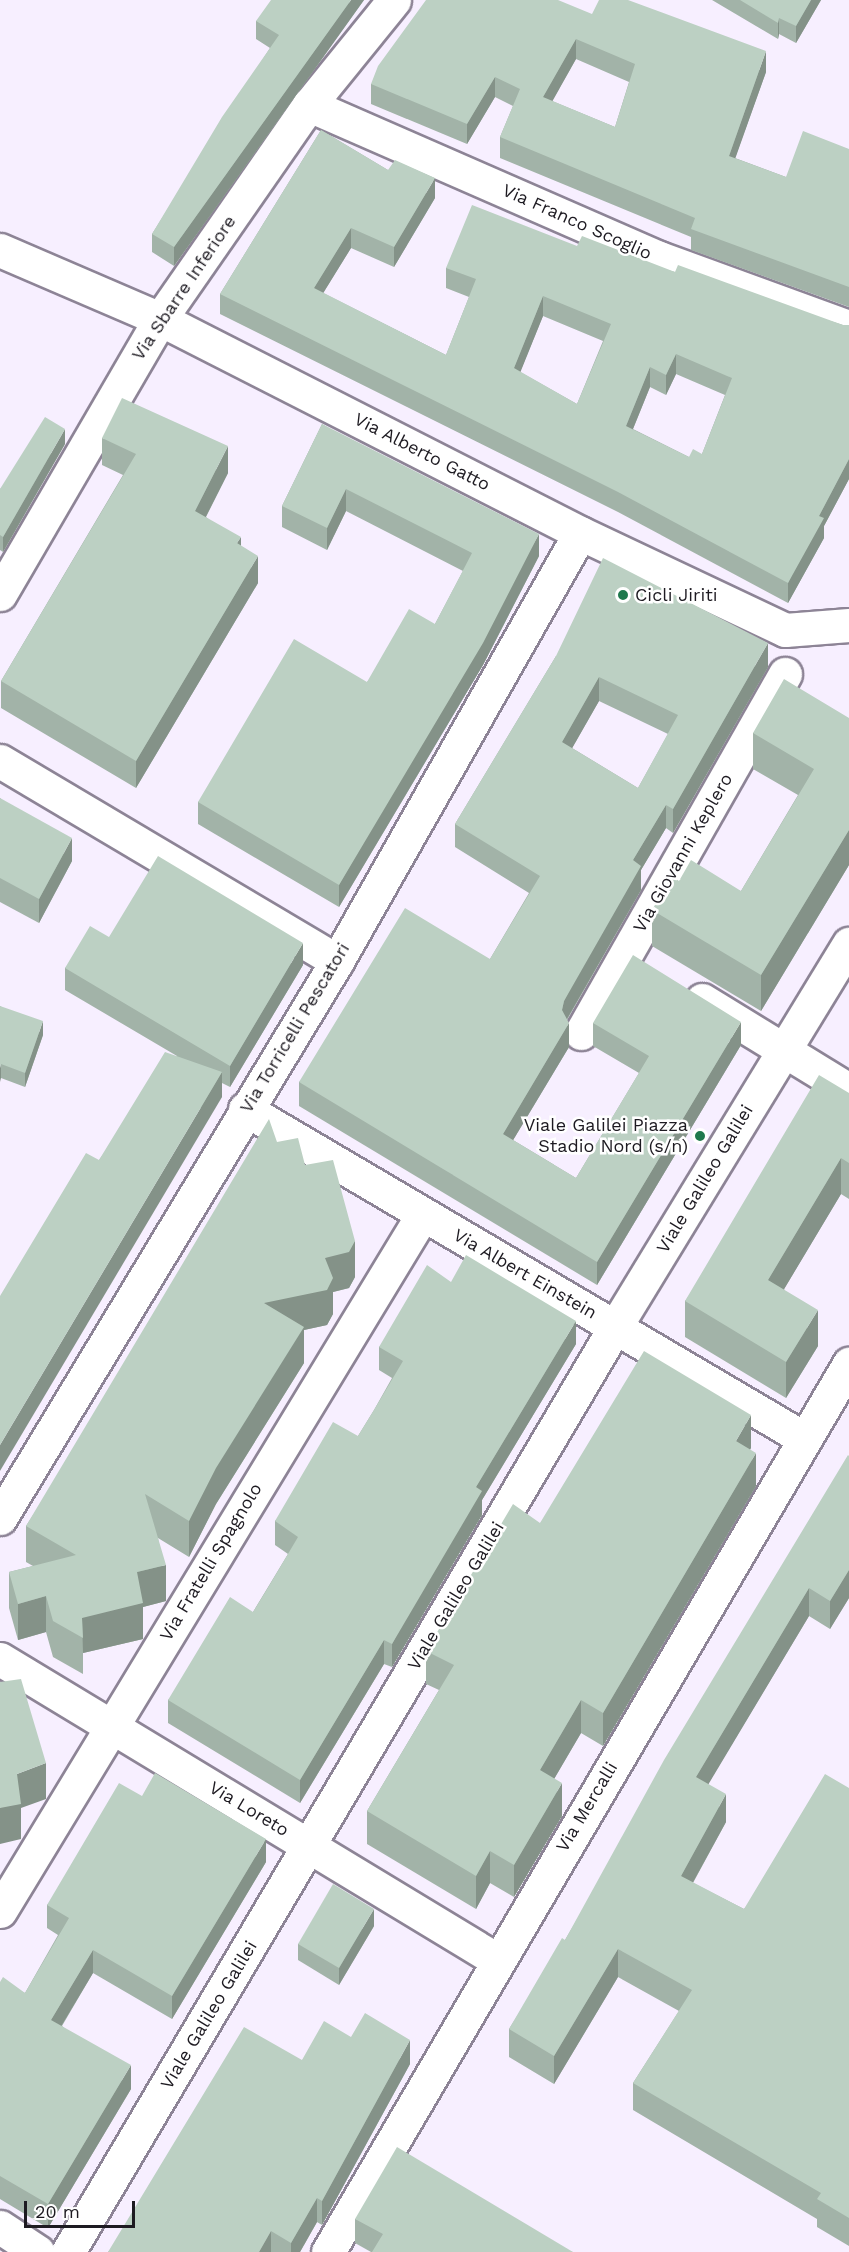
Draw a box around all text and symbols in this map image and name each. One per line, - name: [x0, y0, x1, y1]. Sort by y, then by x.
- street label: Via Franco Scoglio: [499, 179, 655, 265]
- street label: Via Sbarre Inferiore: [127, 211, 241, 365]
- street label: Via Alberto Gatto: [350, 408, 494, 496]
- place label: Cicli Jiriti: [635, 584, 718, 606]
- marker: Cicli Jiriti: [616, 588, 630, 602]
- street label: Via Giovanni Keplero: [629, 769, 737, 937]
- street label: Via Torricelli Pescatori: [235, 939, 355, 1117]
- street label: Viale Galileo Galilei: [652, 1101, 758, 1257]
- place label: Viale Galilei Piazza Stadio Nord (s/n): [524, 1115, 688, 1158]
- marker: Viale Galilei Piazza Stadio Nord (s/n): [693, 1129, 707, 1143]
- street label: Via Albert Einstein: [449, 1224, 601, 1324]
- street label: Via Fratelli Spagnolo: [155, 1479, 267, 1645]
- street label: Viale Galileo Galilei: [403, 1518, 509, 1674]
- street label: Via Mercalli: [552, 1758, 622, 1856]
- street label: Via Loreto: [205, 1777, 293, 1841]
- street label: Viale Galileo Galilei: [156, 1937, 262, 2093]
- scale bar: [27, 2189, 138, 2227]
- text: 20 m: [35, 2201, 80, 2222]

